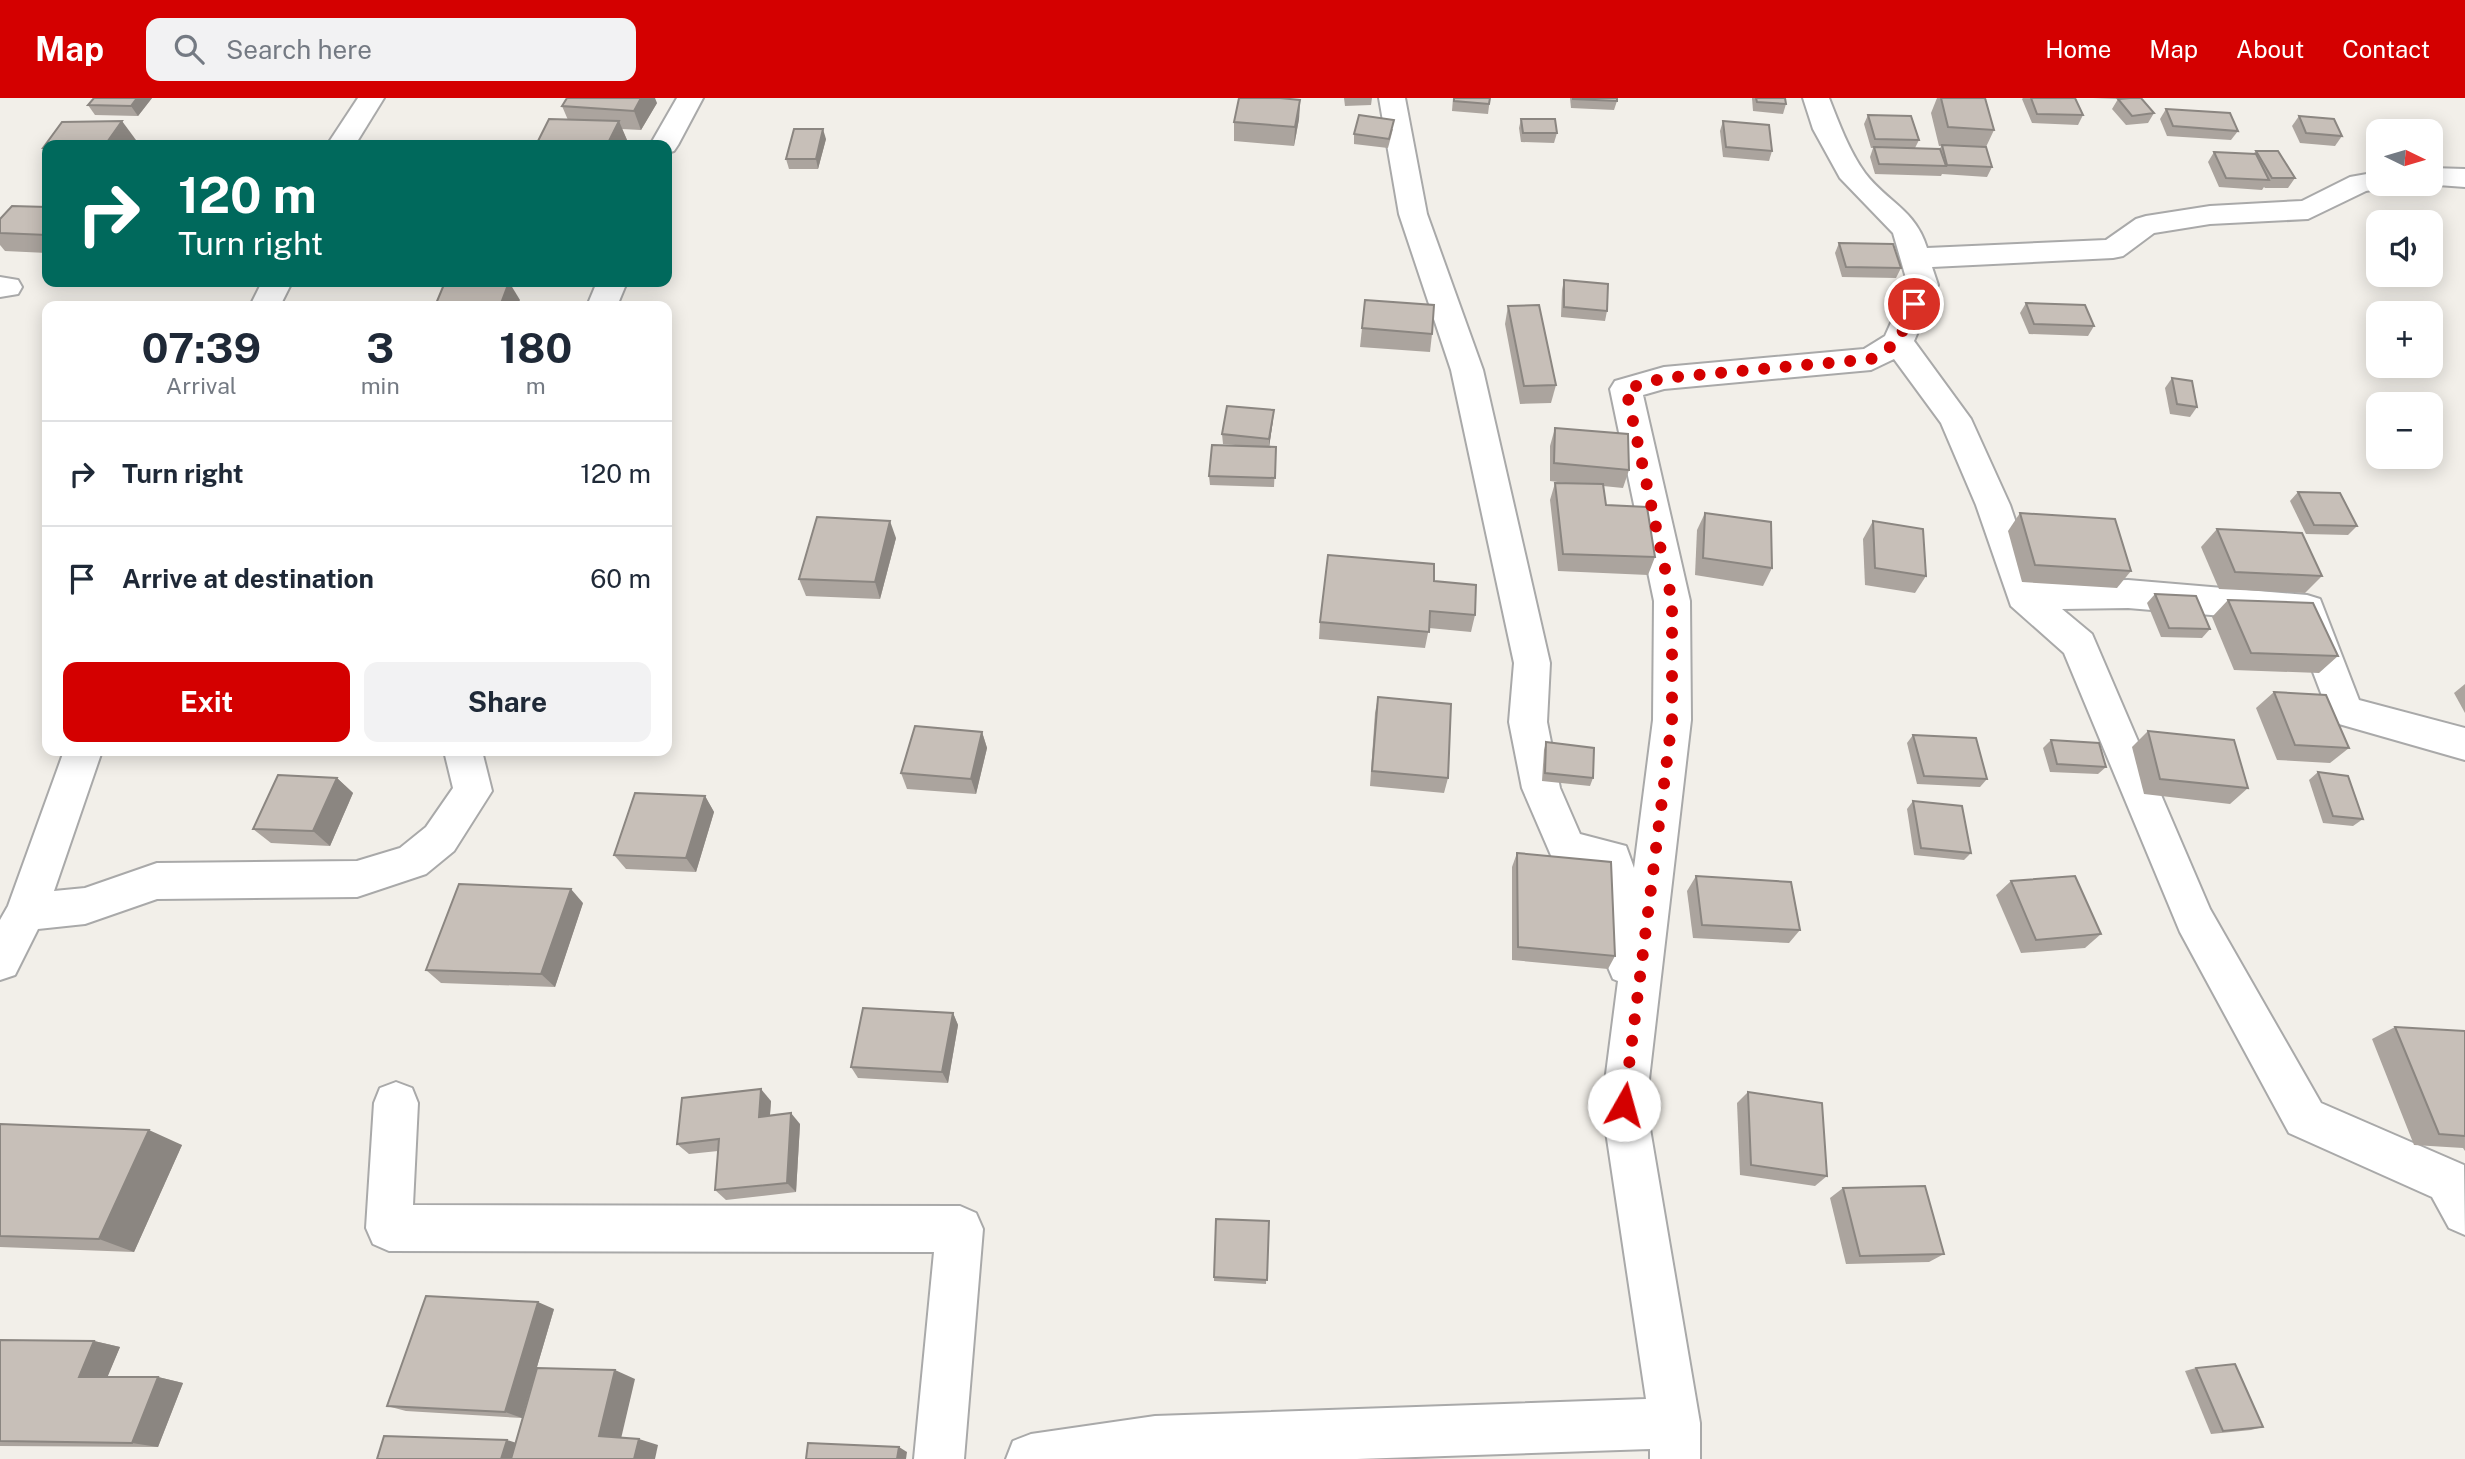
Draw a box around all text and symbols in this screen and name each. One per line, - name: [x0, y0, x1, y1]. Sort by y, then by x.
- search box: [146, 18, 636, 81]
- text: Map: [35, 30, 104, 68]
- icon: search: [170, 30, 208, 68]
- text: Search here: [226, 34, 372, 65]
- text: Home: [2045, 35, 2111, 63]
- text: Map: [2149, 35, 2198, 63]
- text: About: [2236, 35, 2304, 63]
- text: Contact: [2342, 35, 2430, 63]
- north arrow: [2366, 119, 2443, 196]
- map controls: [2366, 119, 2443, 469]
- text: 120 m: [178, 166, 317, 224]
- icon: right: [63, 168, 154, 259]
- button: sound: [2366, 210, 2443, 287]
- text: Turn right: [178, 225, 323, 262]
- pin: [1884, 274, 1944, 334]
- icon: arrive: [1895, 285, 1933, 323]
- button: +: [2366, 301, 2443, 378]
- text: 07:39: [142, 323, 261, 372]
- text: 3: [366, 323, 394, 372]
- text: 180: [499, 323, 572, 372]
- text: Arrival: [166, 372, 237, 399]
- text: min: [361, 372, 400, 399]
- text: m: [526, 372, 546, 399]
- button: −: [2366, 392, 2443, 469]
- icon: right: [63, 455, 101, 493]
- text: Turn right: [122, 458, 244, 489]
- text: 120 m: [580, 458, 651, 489]
- icon: arrive: [63, 560, 101, 598]
- text: Arrive at destination: [122, 563, 374, 594]
- text: 60 m: [590, 563, 651, 594]
- button: Exit: [63, 662, 350, 742]
- button: Share: [364, 662, 651, 742]
- position arrow: [1587, 1068, 1661, 1142]

